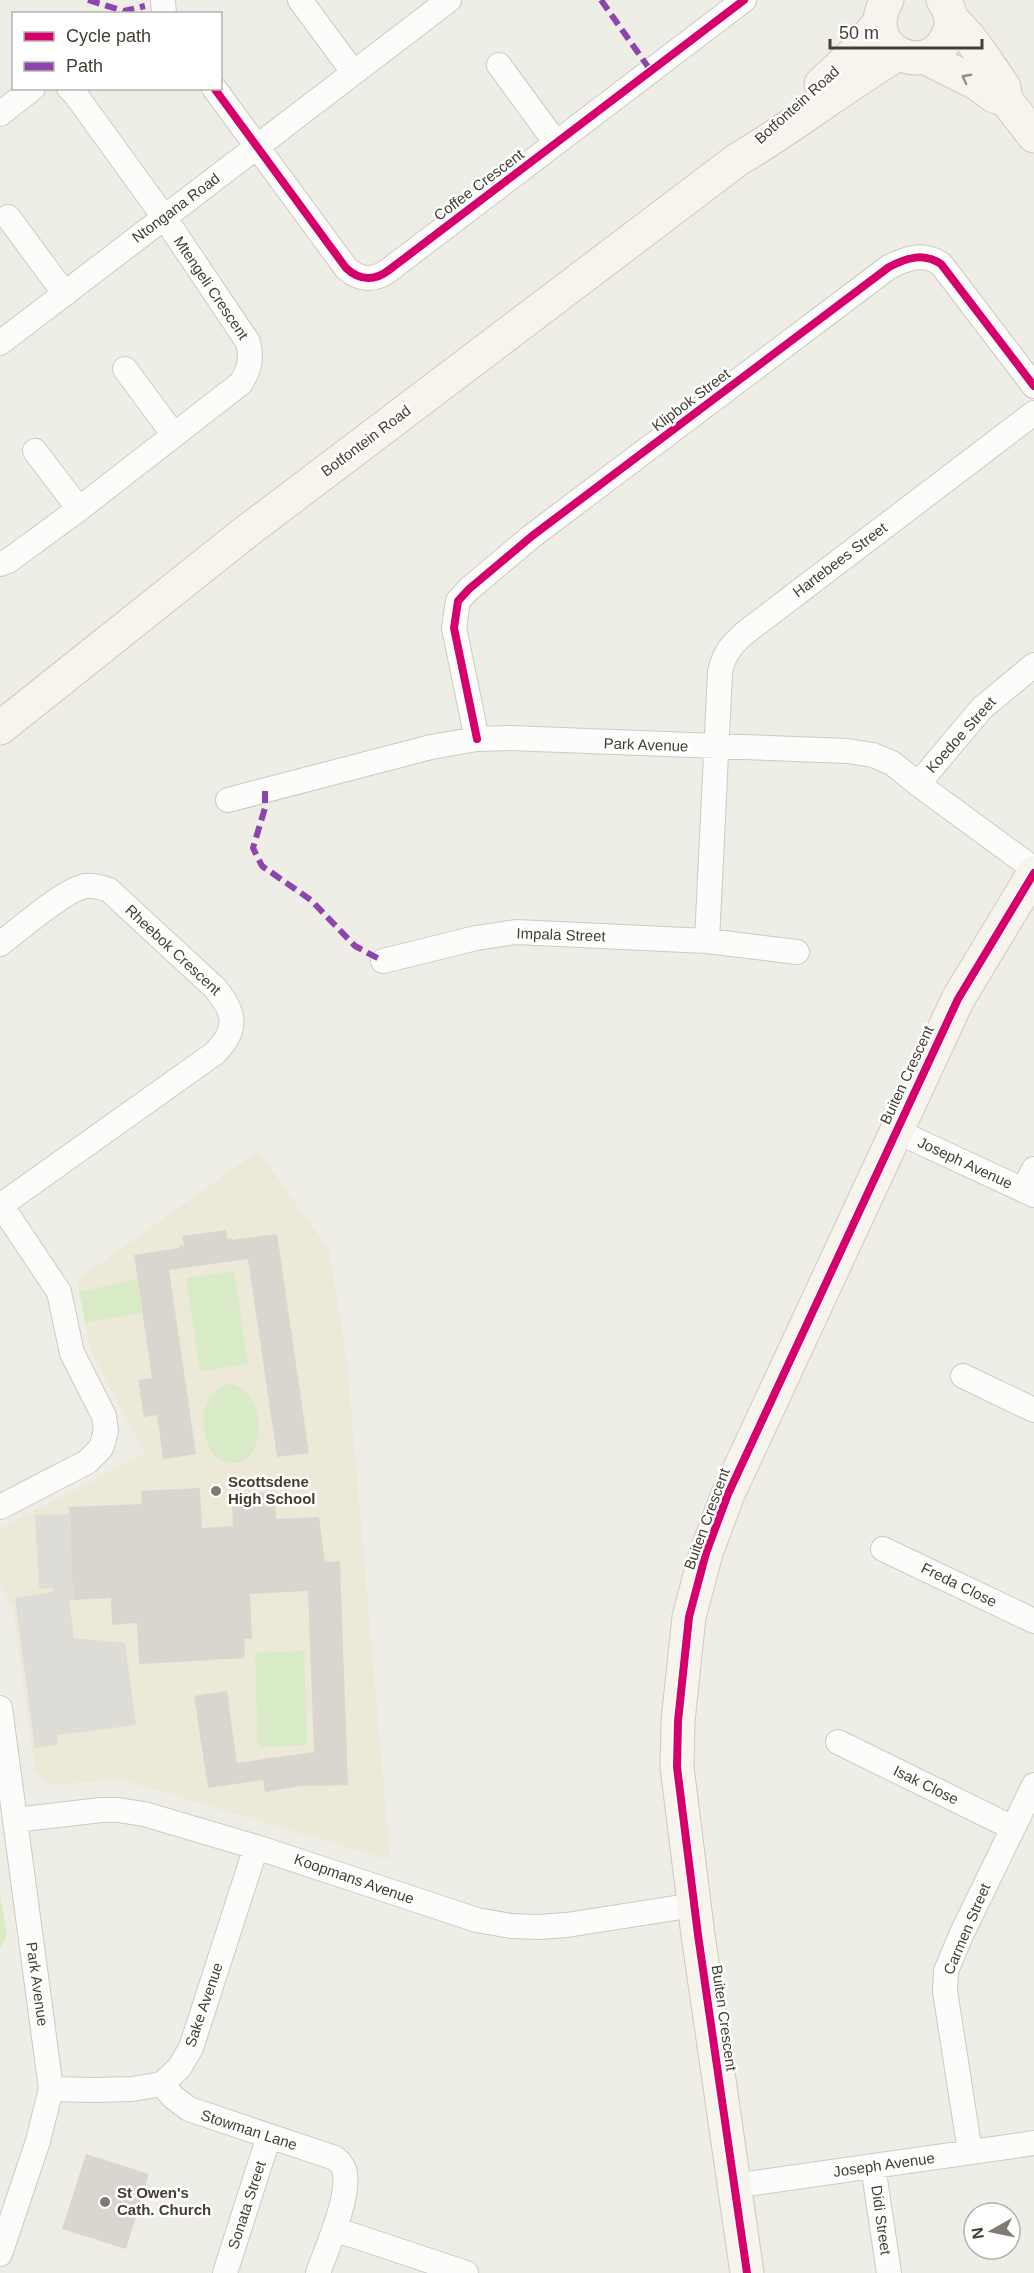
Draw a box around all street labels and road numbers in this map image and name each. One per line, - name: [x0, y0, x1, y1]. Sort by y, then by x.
- street label: Botfontein Road: [751, 62, 842, 147]
- street label: Coffee Crescent: [430, 145, 528, 224]
- street label: Ntongana Road: [129, 169, 223, 246]
- street label: Mtengeli Crescent: [171, 233, 253, 343]
- street label: Klipbok Street: [648, 364, 734, 434]
- street label: Botfontein Road: [318, 401, 414, 480]
- street label: Hartebees Street: [789, 518, 891, 601]
- street label: Koedoe Street: [922, 693, 1000, 776]
- street label: Park Avenue: [603, 735, 689, 754]
- street label: Rheebok Crescent: [122, 901, 225, 999]
- street label: Impala Street: [516, 924, 607, 945]
- street label: Buiten Crescent: [876, 1022, 937, 1127]
- street label: Joseph Avenue: [915, 1133, 1015, 1192]
- street label: Buiten Crescent: [680, 1465, 733, 1572]
- street label: Freda Close: [919, 1559, 1000, 1610]
- street label: Isak Close: [891, 1762, 961, 1808]
- street label: Koopmans Avenue: [292, 1850, 416, 1907]
- street label: Carmen Street: [940, 1880, 994, 1977]
- street label: Park Avenue: [23, 1941, 52, 2027]
- street label: Sake Avenue: [181, 1960, 226, 2049]
- street label: Buiten Crescent: [709, 1964, 740, 2073]
- street label: Stowman Lane: [199, 2106, 299, 2153]
- street label: Joseph Avenue: [832, 2149, 936, 2180]
- street label: Sonata Street: [224, 2158, 269, 2251]
- street label: Didi Street: [868, 2184, 895, 2257]

